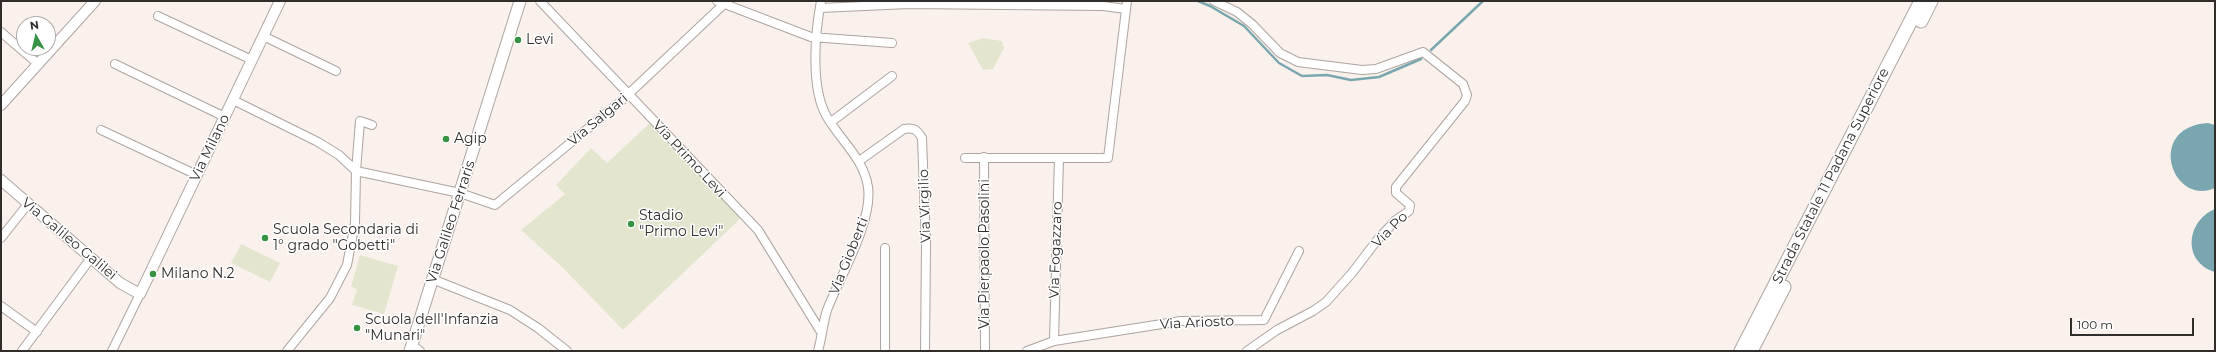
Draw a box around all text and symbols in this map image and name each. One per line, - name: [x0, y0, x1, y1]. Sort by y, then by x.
- north arrow: [16, 16, 56, 56]
- text: N: [29, 18, 40, 33]
- place label: Levi: [526, 32, 554, 48]
- marker: Levi: [513, 35, 523, 45]
- street label: Strada Statale 11 Padana Superiore: [1769, 65, 1893, 287]
- street label: Via Salgari: [565, 90, 631, 150]
- street label: Via Milano: [187, 112, 233, 184]
- street label: Via Primo Levi: [649, 117, 729, 201]
- place label: Agip: [454, 131, 487, 147]
- marker: Agip: [441, 134, 451, 144]
- street label: Via Galileo Ferraris: [423, 158, 479, 286]
- street label: Via Virgilio: [915, 169, 935, 243]
- street label: Via Pierpaolo Pasolini: [977, 179, 993, 329]
- street label: Via Galileo Galilei: [18, 194, 120, 284]
- street label: Via Fogazzaro: [1046, 201, 1066, 299]
- place label: Stadio "Primo Levi": [639, 208, 724, 240]
- street label: Via Po: [1369, 209, 1411, 251]
- street label: Via Gioberti: [826, 215, 872, 297]
- marker: Stadio "Primo Levi": [626, 219, 636, 229]
- place label: Scuola Secondaria di 1° grado "Gobetti": [273, 222, 419, 254]
- marker: Scuola Secondaria di 1° grado "Gobetti": [260, 233, 270, 243]
- place label: Milano N.2: [161, 266, 235, 282]
- marker: Milano N.2: [148, 269, 158, 279]
- scale bar: [2072, 310, 2196, 336]
- place label: Scuola dell'Infanzia "Munari": [365, 312, 499, 344]
- street label: Via Ariosto: [1159, 313, 1235, 333]
- text: 100 m: [2077, 317, 2113, 332]
- marker: Scuola dell'Infanzia "Munari": [352, 323, 362, 333]

